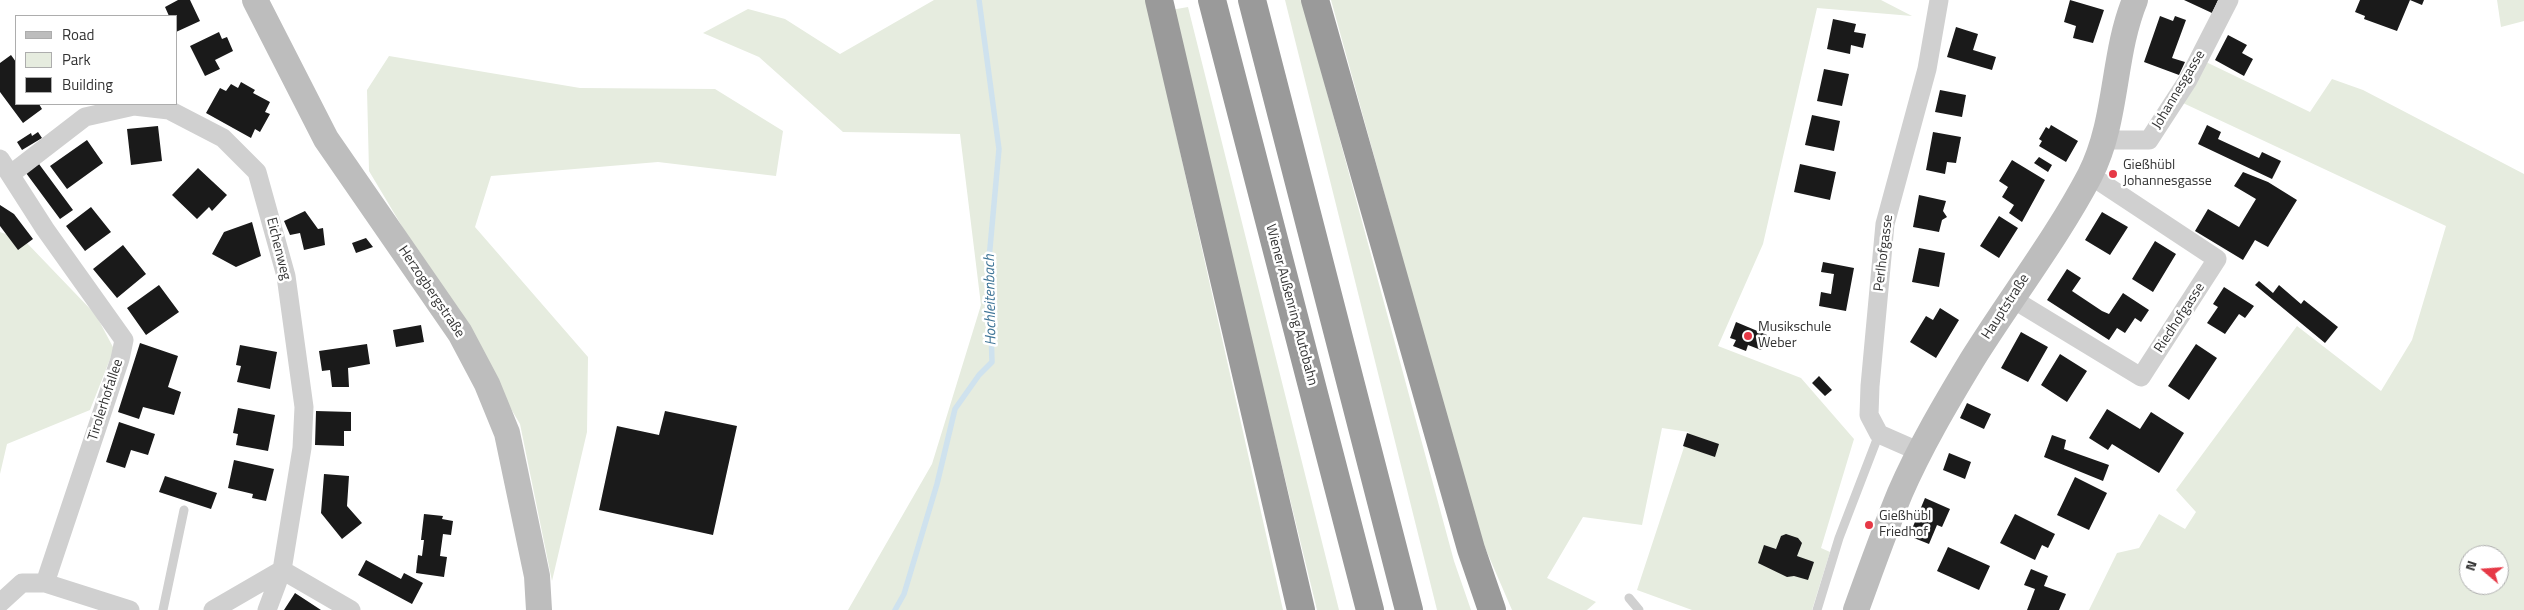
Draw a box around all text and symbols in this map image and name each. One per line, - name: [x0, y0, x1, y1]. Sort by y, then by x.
- legend: [15, 15, 178, 105]
- text: Road: [62, 23, 94, 46]
- text: Park: [62, 48, 91, 71]
- street label: Johannesgasse: [2149, 48, 2209, 132]
- text: Building: [62, 73, 113, 96]
- place label: Gießhübl Johannesgasse: [2123, 158, 2212, 190]
- marker: Gießhübl Johannesgasse: [2107, 168, 2119, 180]
- street label: Perlhofgasse: [1871, 214, 1897, 292]
- street label: Eichenweg: [262, 216, 294, 282]
- street label: Wiener Außenring Autobahn: [1261, 222, 1321, 388]
- street label: Herzogbergstraße: [394, 243, 468, 341]
- water label: Hochleitenbach: [981, 254, 1001, 346]
- street label: Hauptstraße: [1979, 271, 2033, 343]
- street label: Riedhofgasse: [2151, 280, 2209, 356]
- place label: Musikschule Weber: [1758, 320, 1831, 352]
- marker: Musikschule Weber: [1742, 330, 1754, 342]
- street label: Tirolerhofallee: [85, 357, 127, 443]
- place label: Gießhübl Friedhof: [1879, 509, 1931, 542]
- marker: Gießhübl Friedhof: [1863, 519, 1875, 531]
- north arrow: [2459, 545, 2509, 595]
- text: N: [2459, 558, 2482, 573]

